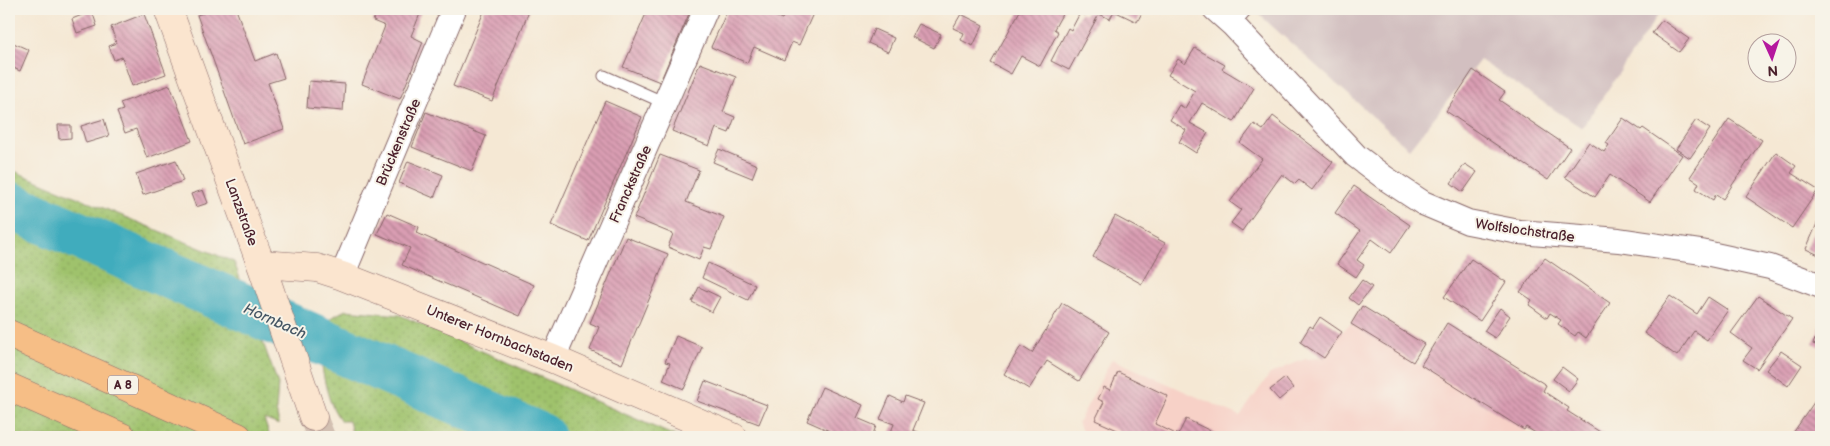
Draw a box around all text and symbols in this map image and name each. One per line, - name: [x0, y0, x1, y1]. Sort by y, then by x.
- north arrow: [1748, 32, 1798, 82]
- text: N: [1767, 62, 1778, 79]
- street label: Brückenstraße: [372, 96, 424, 188]
- street label: Franckstraße: [606, 143, 655, 226]
- street label: Lanzstraße: [222, 176, 262, 248]
- street label: Wolfslochstraße: [1474, 215, 1576, 246]
- water label: Hornbach: [240, 299, 309, 344]
- street label: Unterer Hornbachstaden: [424, 301, 576, 376]
- road number: A 8: [108, 376, 138, 394]

